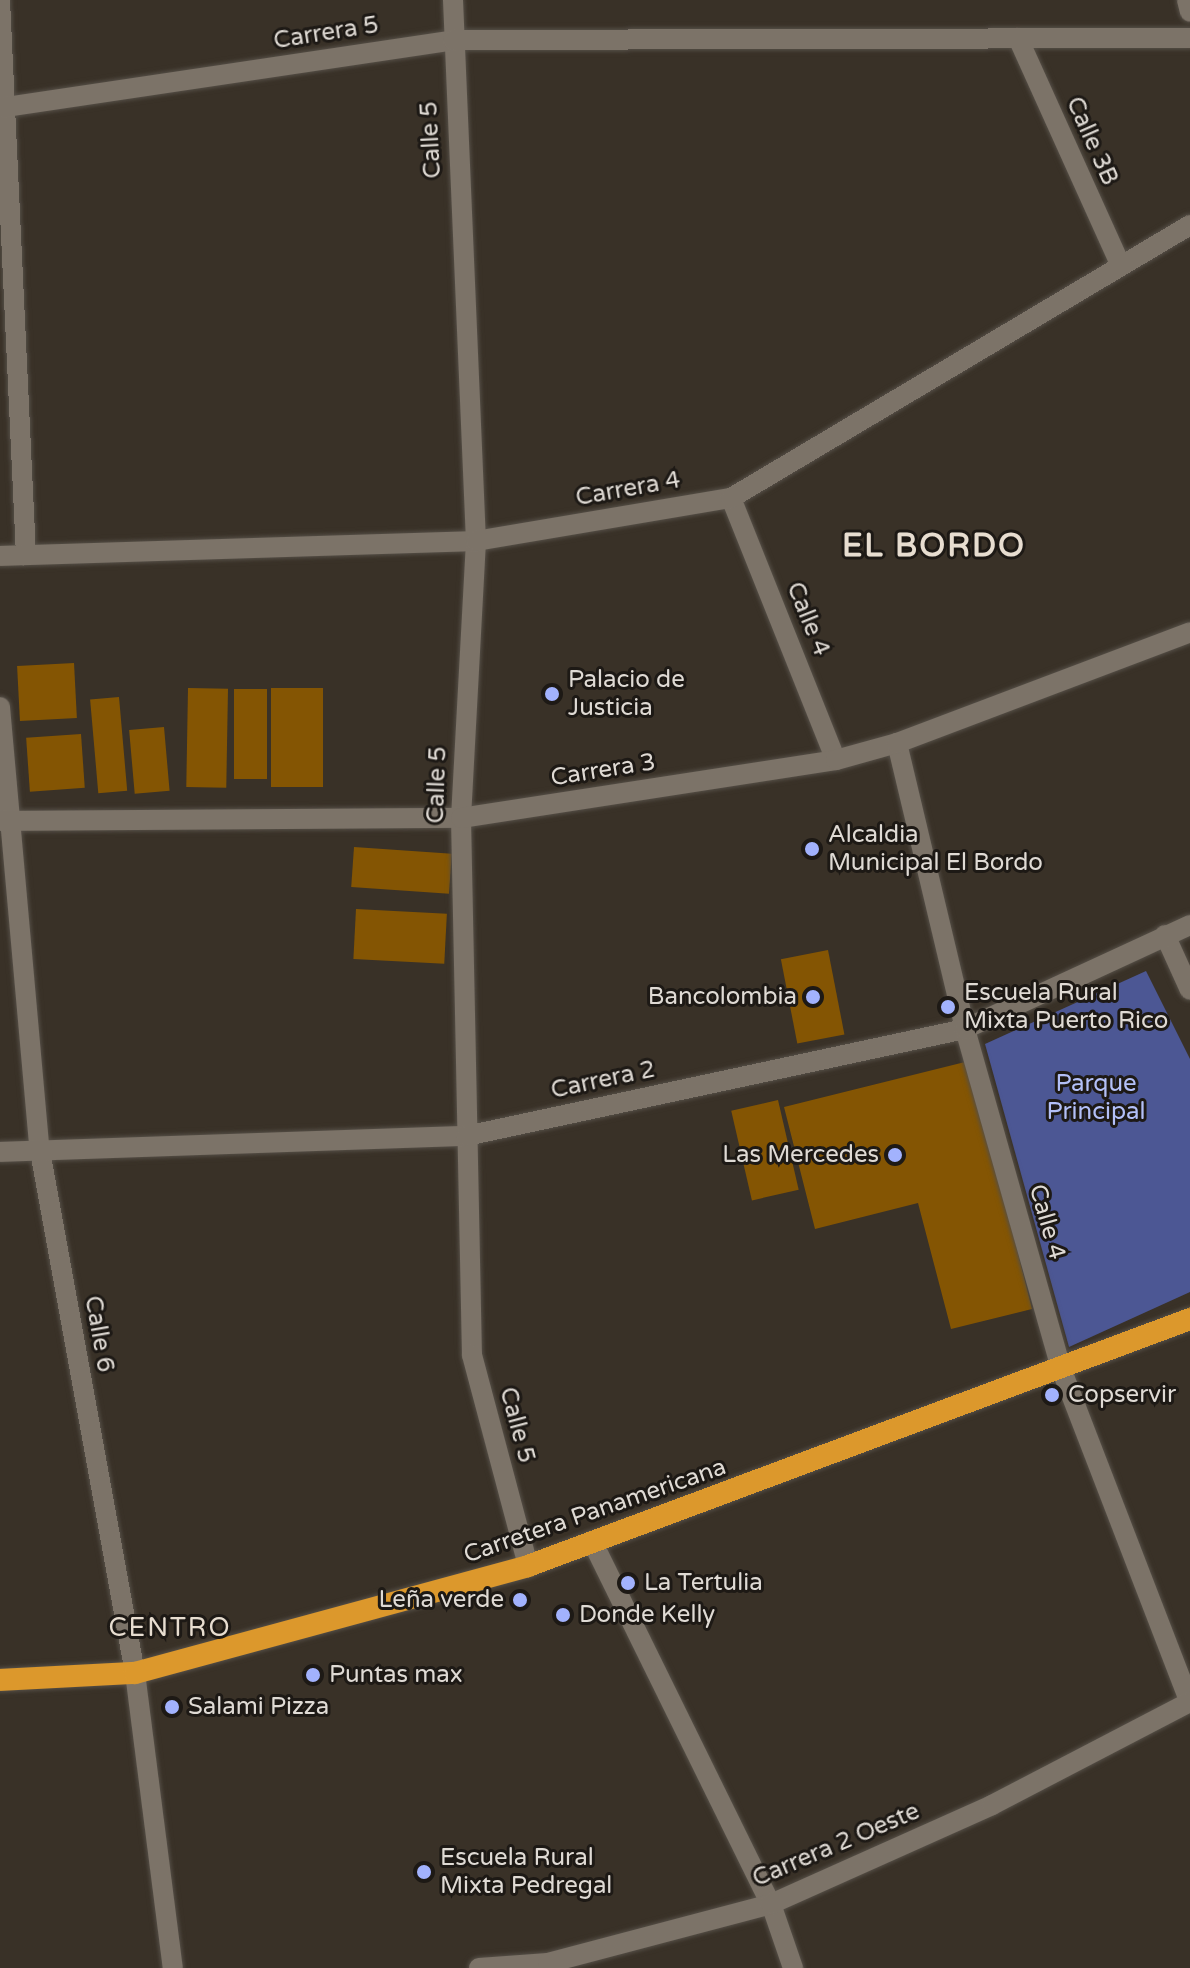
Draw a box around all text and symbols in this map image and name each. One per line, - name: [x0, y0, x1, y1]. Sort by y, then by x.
- street label: Carrera 5: [272, 11, 380, 55]
- street label: Calle 3B: [1060, 92, 1124, 190]
- street label: Calle 5: [415, 101, 447, 179]
- street label: Carrera 4: [573, 466, 683, 512]
- district label: EL BORDO: [842, 527, 1026, 565]
- street label: Calle 4: [780, 578, 836, 660]
- place label: Palacio de Justicia: [568, 666, 685, 722]
- marker: Palacio de Justicia: [543, 685, 561, 703]
- street label: Calle 5: [421, 746, 453, 824]
- street label: Carrera 3: [549, 748, 657, 792]
- place label: Alcaldia Municipal El Bordo: [828, 821, 1043, 877]
- marker: Alcaldia Municipal El Bordo: [803, 840, 821, 858]
- place label: Escuela Rural Mixta Puerto Rico: [964, 979, 1168, 1035]
- place label: Bancolombia: [648, 983, 797, 1011]
- marker: Bancolombia: [804, 988, 822, 1006]
- marker: Escuela Rural Mixta Puerto Rico: [939, 998, 957, 1016]
- street label: Carrera 2: [548, 1055, 658, 1105]
- park label: Parque Principal: [1046, 1070, 1146, 1126]
- place label: Las Mercedes: [722, 1141, 879, 1169]
- marker: Las Mercedes: [886, 1146, 904, 1164]
- street label: Calle 4: [1023, 1181, 1071, 1263]
- street label: Calle 6: [78, 1294, 120, 1374]
- place label: Copservir: [1068, 1381, 1176, 1409]
- street label: Calle 5: [493, 1384, 541, 1466]
- marker: Copservir: [1043, 1386, 1061, 1404]
- street label: Carretera Panamericana: [460, 1453, 730, 1569]
- place label: La Tertulia: [644, 1569, 763, 1597]
- marker: La Tertulia: [619, 1574, 637, 1592]
- place label: Leña verde: [379, 1586, 504, 1614]
- marker: Leña verde: [511, 1591, 529, 1609]
- place label: Donde Kelly: [579, 1601, 715, 1629]
- marker: Donde Kelly: [554, 1606, 572, 1624]
- district label: CENTRO: [109, 1612, 231, 1644]
- place label: Puntas max: [329, 1661, 463, 1689]
- marker: Puntas max: [304, 1666, 322, 1684]
- place label: Salami Pizza: [188, 1693, 329, 1721]
- marker: Salami Pizza: [163, 1698, 181, 1716]
- street label: Carrera 2 Oeste: [748, 1797, 924, 1893]
- place label: Escuela Rural Mixta Pedregal: [440, 1844, 612, 1900]
- marker: Escuela Rural Mixta Pedregal: [415, 1863, 433, 1881]

